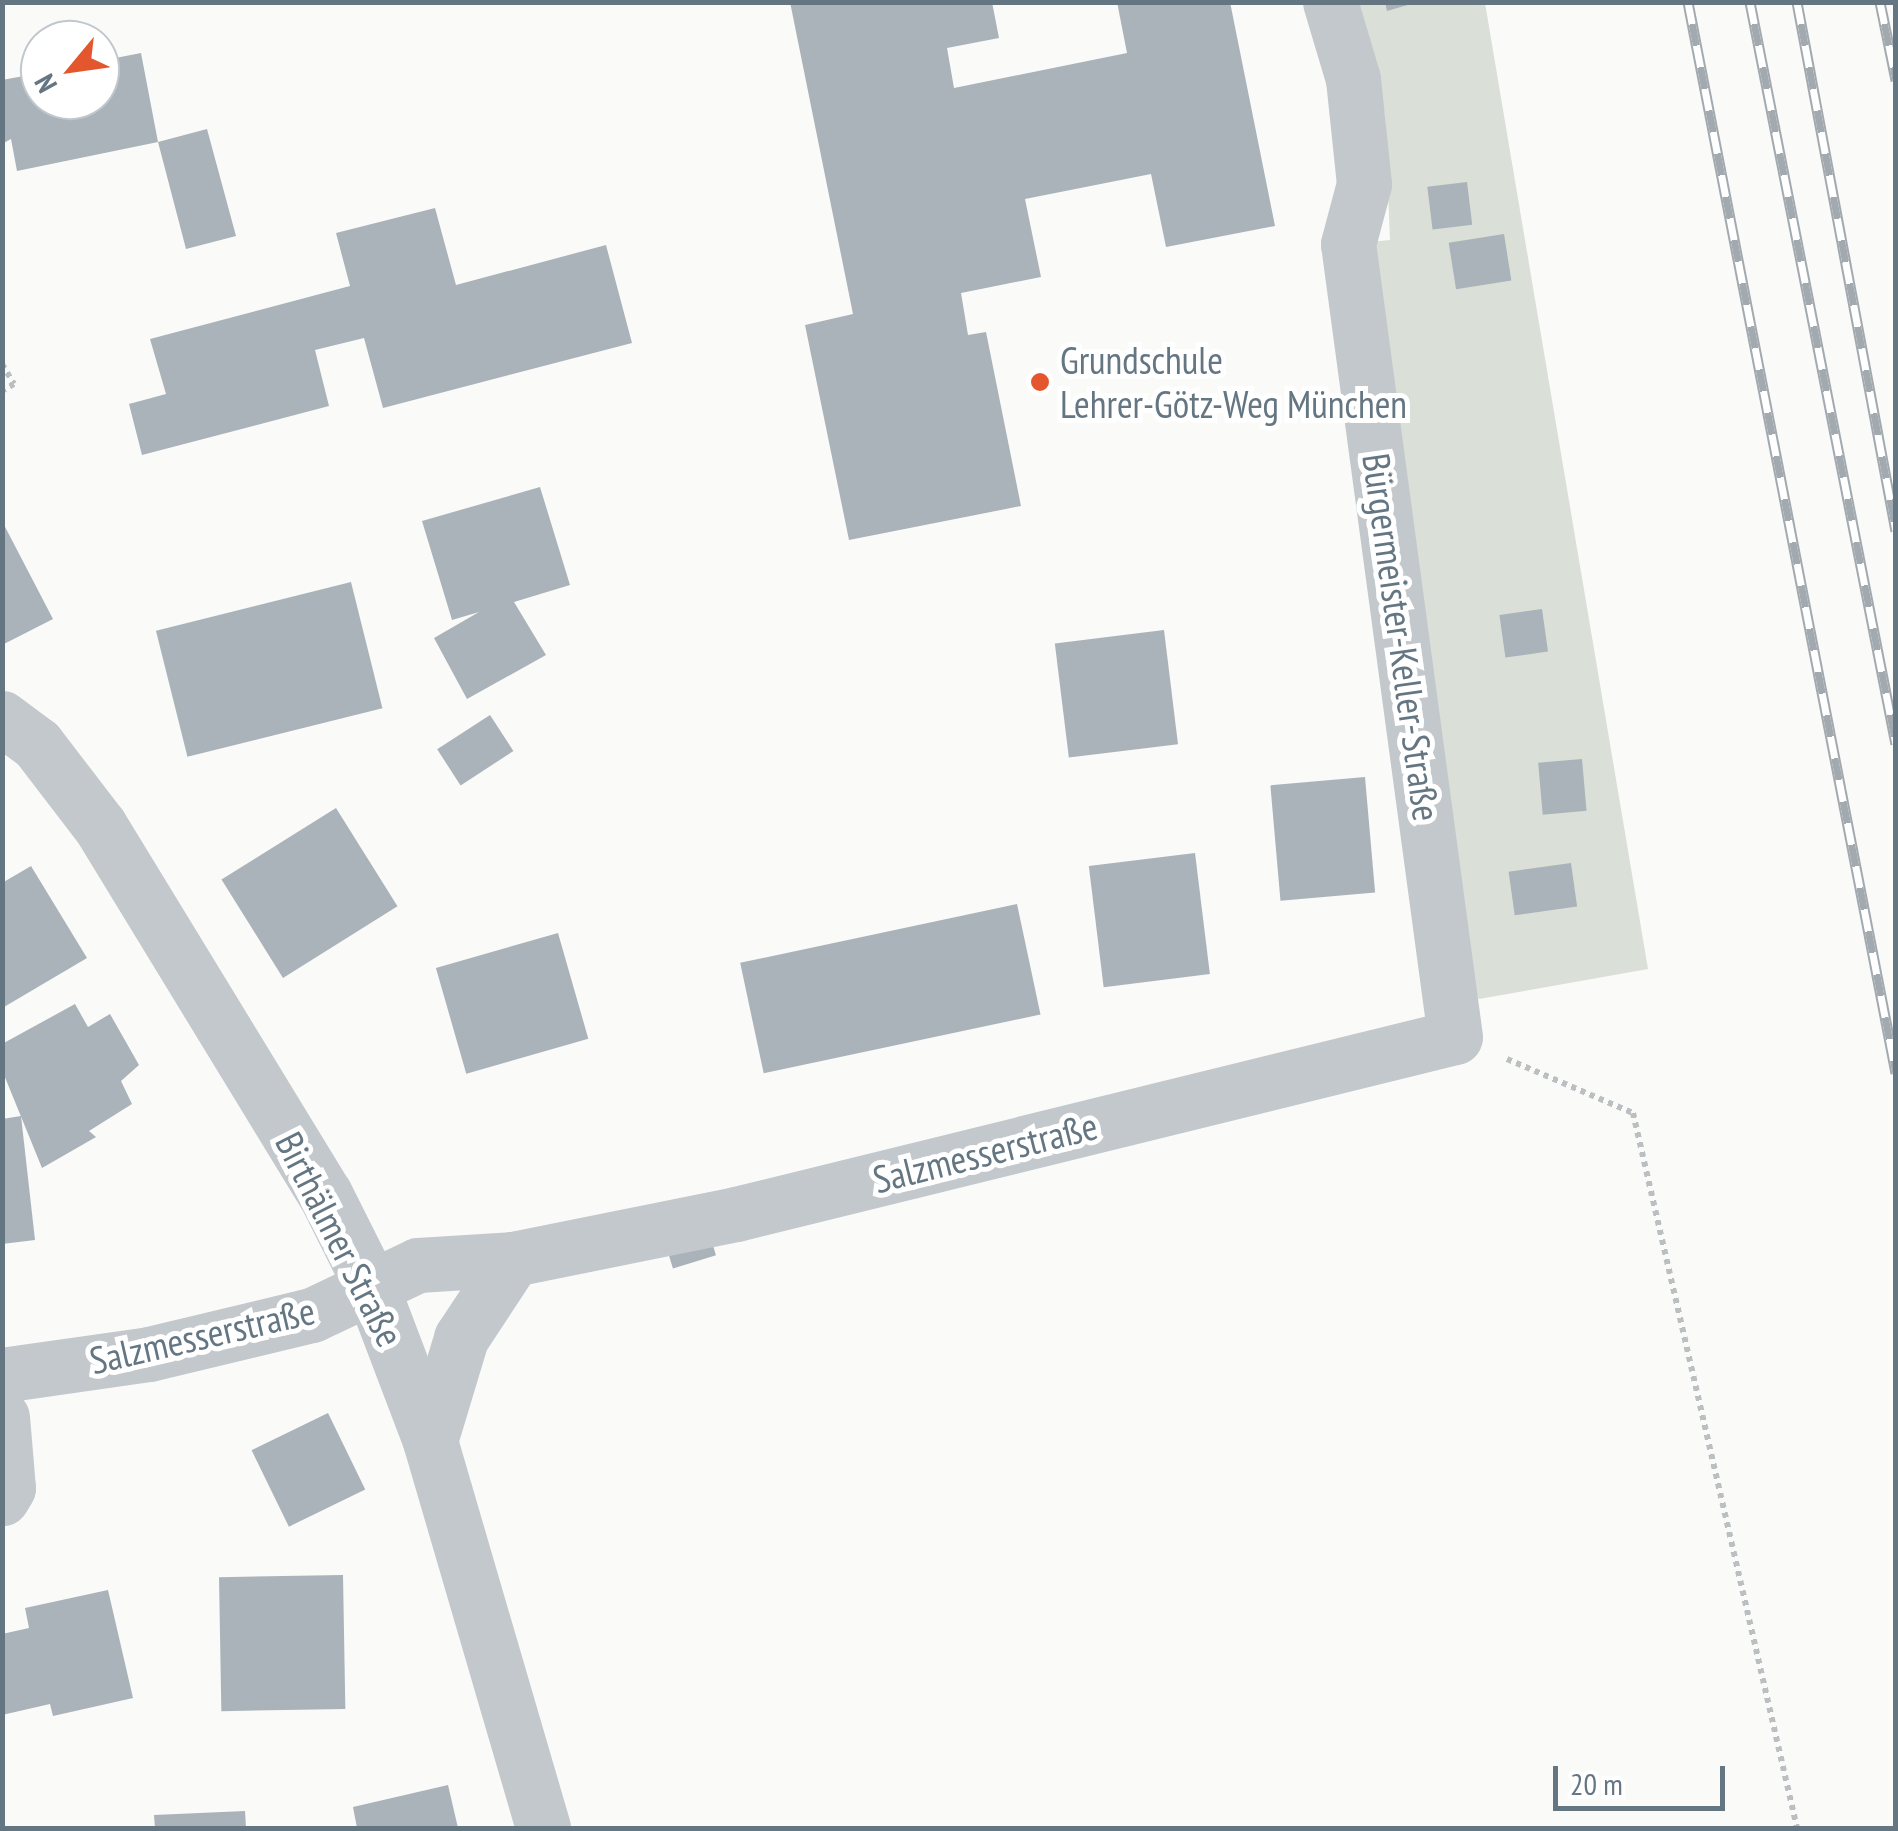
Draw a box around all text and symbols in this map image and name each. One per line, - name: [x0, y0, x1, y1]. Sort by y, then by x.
- north arrow: [20, 20, 120, 120]
- text: N: [25, 68, 65, 99]
- place label: Grundschule Lehrer-Götz-Weg München: [1060, 337, 1407, 426]
- marker: Grundschule Lehrer-Götz-Weg München: [1029, 371, 1051, 393]
- street label: Bürgermeister-Keller-Straße: [1354, 450, 1450, 824]
- street label: Salzmesserstraße: [868, 1102, 1102, 1202]
- street label: Birthälmer Straße: [267, 1124, 413, 1354]
- street label: Salzmesserstraße: [85, 1287, 319, 1383]
- scale bar: [1558, 1746, 1730, 1808]
- text: 20 m: [1570, 1764, 1623, 1803]

